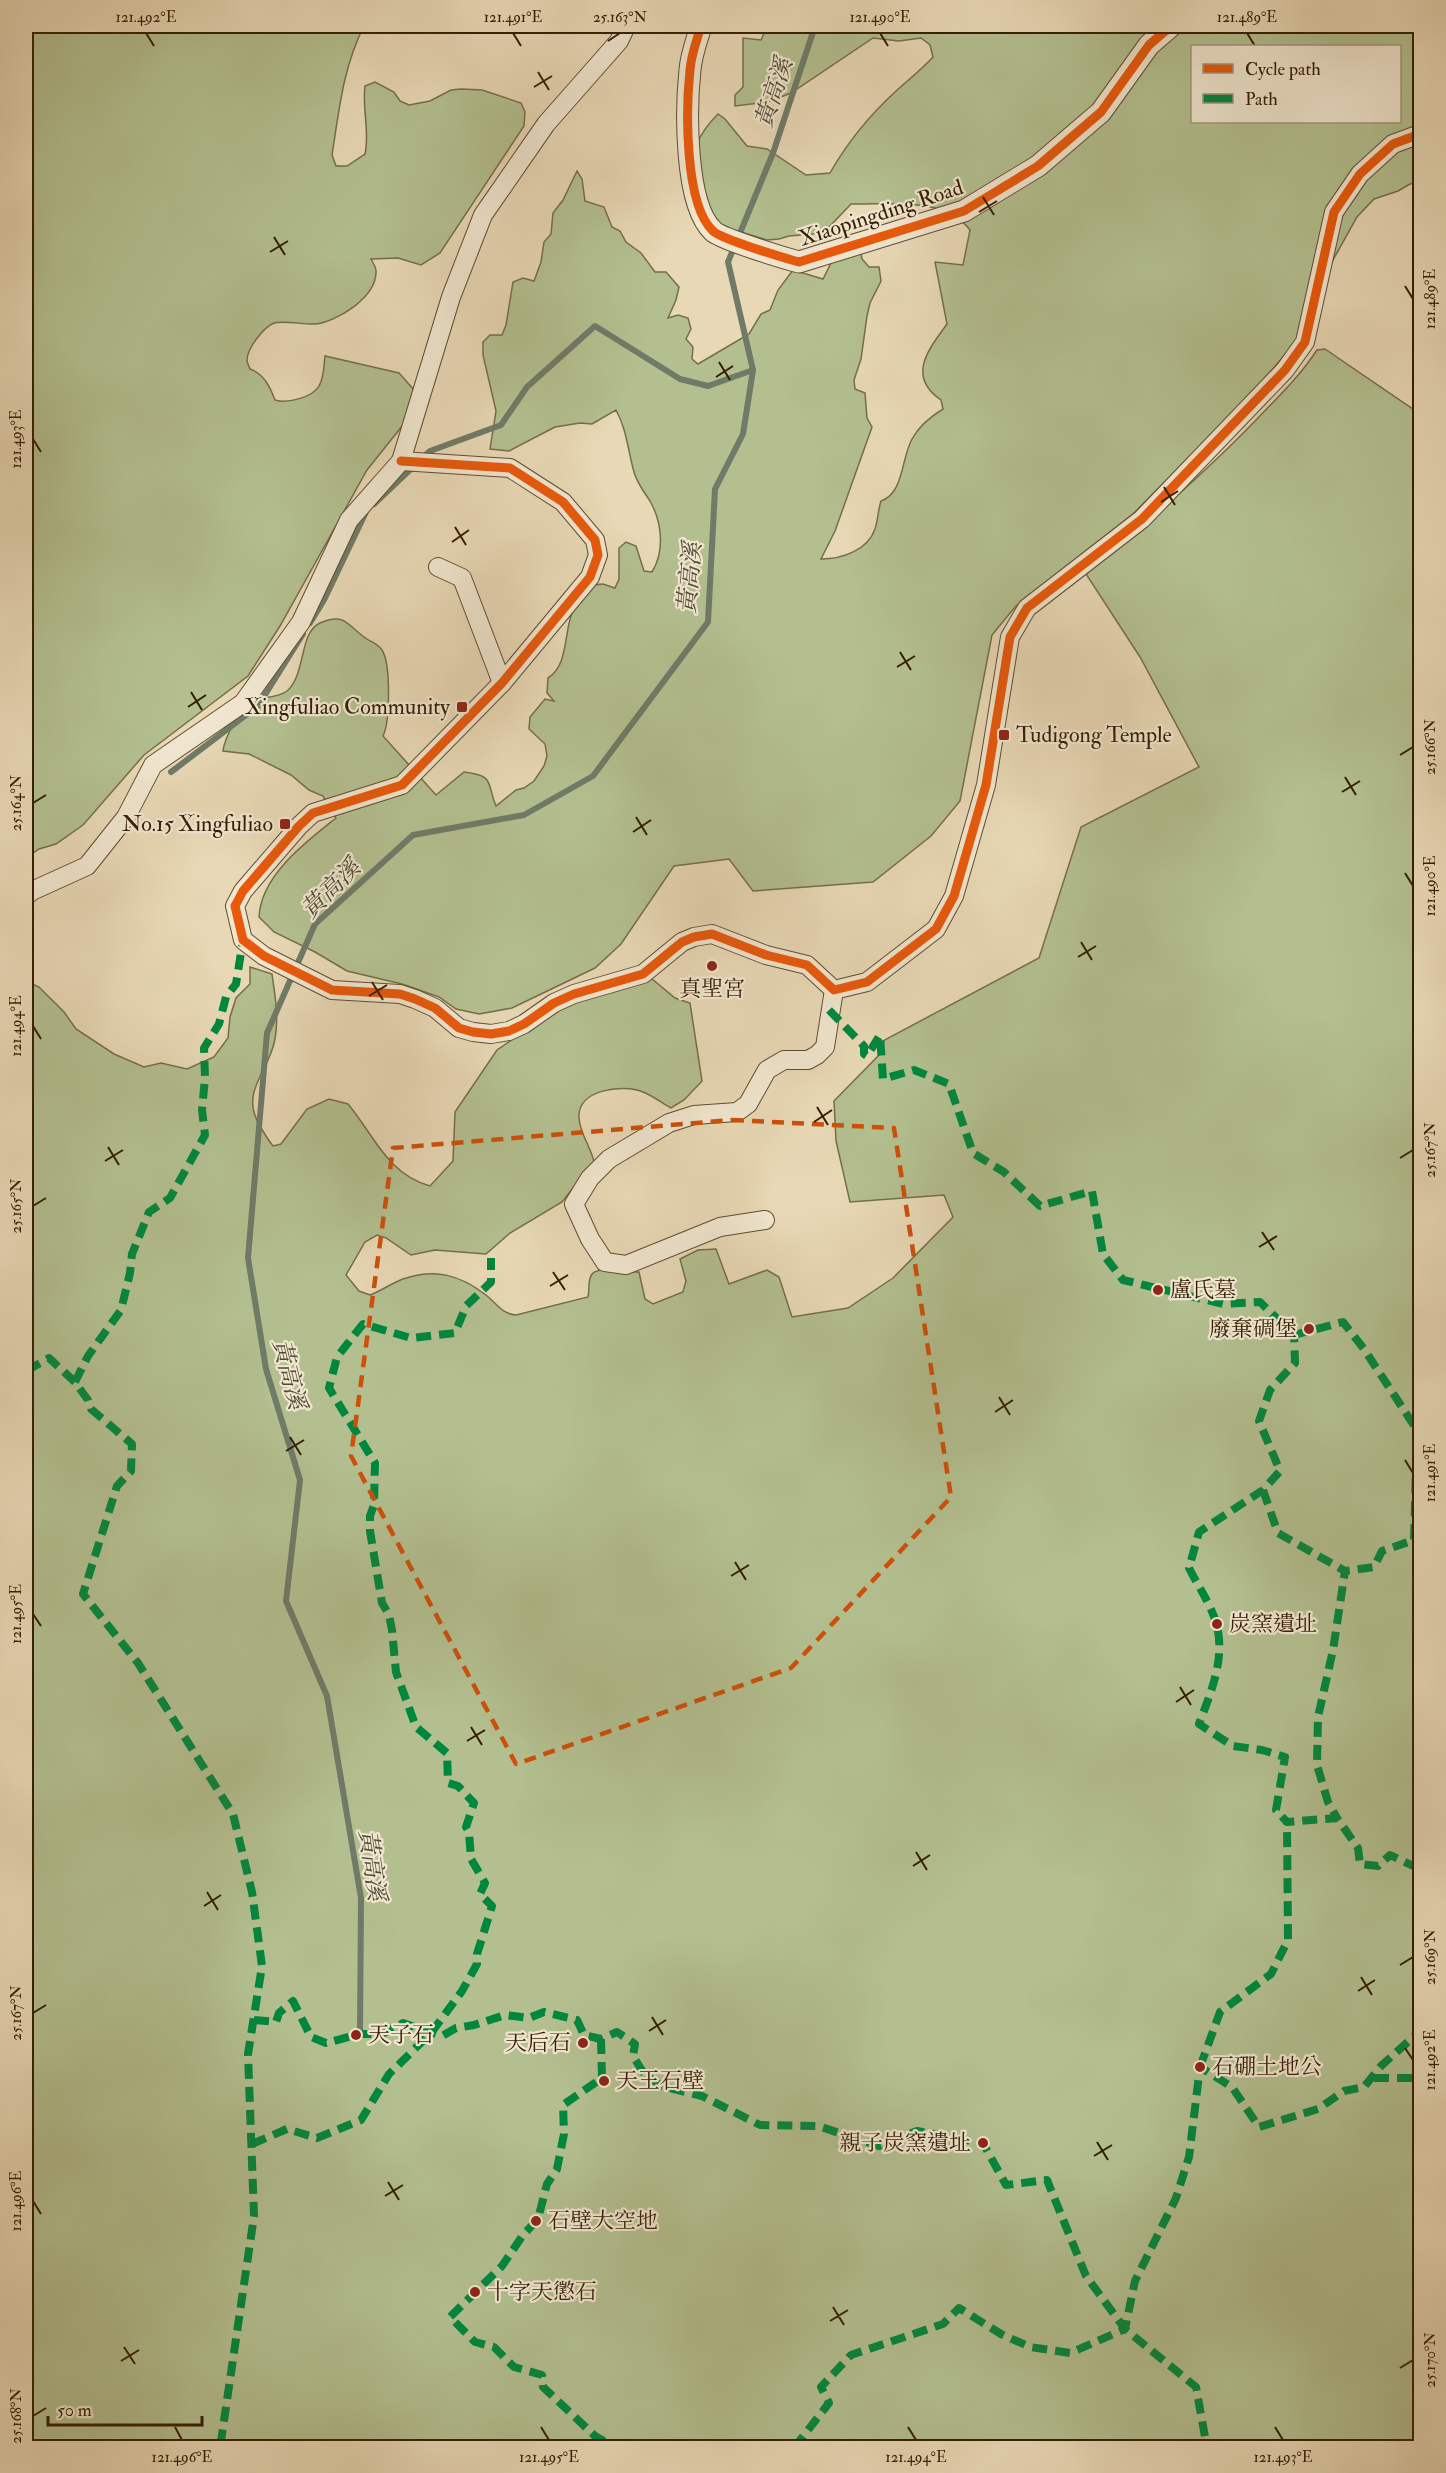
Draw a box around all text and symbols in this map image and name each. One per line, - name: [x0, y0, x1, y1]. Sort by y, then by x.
- text: 121.492°E: [116, 8, 177, 27]
- text: 121.491°E: [484, 8, 543, 27]
- text: 25.163°N: [593, 8, 648, 27]
- text: 121.490°E: [850, 8, 911, 27]
- text: 121.489°E: [1217, 8, 1277, 27]
- legend: [1191, 45, 1401, 123]
- water label: 黃高溪: [748, 51, 801, 132]
- text: Cycle path: [1245, 58, 1321, 81]
- text: Path: [1245, 88, 1278, 111]
- street label: Xiaopingding Road: [795, 173, 967, 254]
- text: 121.489°E: [1421, 269, 1440, 329]
- text: 121.493°E: [7, 409, 26, 469]
- water label: 黃高溪: [671, 538, 709, 615]
- place label: Xingfuliao Community: [245, 693, 450, 721]
- marker: Xingfuliao Community: [455, 700, 469, 714]
- text: 25.166°N: [1421, 718, 1440, 775]
- place label: Tudigong Temple: [1016, 721, 1172, 750]
- marker: Tudigong Temple: [997, 728, 1011, 742]
- text: 25.164°N: [7, 774, 26, 831]
- place label: No.15 Xingfuliao: [122, 810, 273, 838]
- marker: No.15 Xingfuliao: [278, 817, 292, 831]
- water label: 黃高溪: [295, 850, 370, 925]
- text: 121.490°E: [1421, 855, 1440, 917]
- marker: 真聖宮: [705, 959, 719, 973]
- place label: 真聖宮: [679, 975, 745, 1003]
- text: 121.494°E: [7, 995, 26, 1057]
- text: 25.167°N: [1421, 1122, 1440, 1178]
- text: 25.165°N: [7, 1178, 26, 1233]
- place label: 盧氏墓: [1170, 1276, 1236, 1304]
- marker: 盧氏墓: [1151, 1283, 1165, 1297]
- place label: 廢棄碉堡: [1209, 1315, 1297, 1343]
- marker: 廢棄碉堡: [1302, 1322, 1316, 1336]
- water label: 黃高溪: [265, 1335, 313, 1416]
- text: 121.491°E: [1421, 1443, 1440, 1502]
- text: 121.495°E: [7, 1584, 26, 1644]
- place label: 炭窯遺址: [1229, 1610, 1317, 1638]
- marker: 炭窯遺址: [1210, 1617, 1224, 1631]
- water label: 黃高溪: [352, 1827, 393, 1906]
- text: 25.169°N: [1421, 1928, 1440, 1985]
- text: 25.167°N: [7, 1985, 26, 2041]
- place label: 天子石: [368, 2021, 434, 2049]
- marker: 天子石: [349, 2028, 363, 2042]
- place label: 天后石: [505, 2029, 571, 2057]
- text: 121.492°E: [1421, 2029, 1440, 2090]
- marker: 天后石: [576, 2036, 590, 2050]
- place label: 石硼土地公: [1212, 2053, 1322, 2081]
- marker: 石硼土地公: [1193, 2060, 1207, 2074]
- place label: 天王石壁: [616, 2067, 704, 2095]
- marker: 天王石壁: [597, 2074, 611, 2088]
- place label: 親子炭窯遺址: [839, 2129, 971, 2157]
- marker: 親子炭窯遺址: [976, 2136, 990, 2150]
- text: 121.496°E: [7, 2170, 26, 2231]
- place label: 石壁大空地: [548, 2207, 658, 2235]
- marker: 石壁大空地: [529, 2214, 543, 2228]
- place label: 十字天懲石: [487, 2278, 597, 2306]
- marker: 十字天懲石: [468, 2285, 482, 2299]
- text: 25.170°N: [1421, 2332, 1440, 2388]
- text: 25.168°N: [7, 2388, 26, 2444]
- scale bar: [48, 2389, 202, 2427]
- text: 50 m: [57, 2399, 92, 2422]
- text: 121.496°E: [152, 2448, 213, 2467]
- text: 121.495°E: [519, 2448, 579, 2467]
- text: 121.494°E: [885, 2448, 947, 2467]
- text: 121.493°E: [1253, 2448, 1313, 2467]

